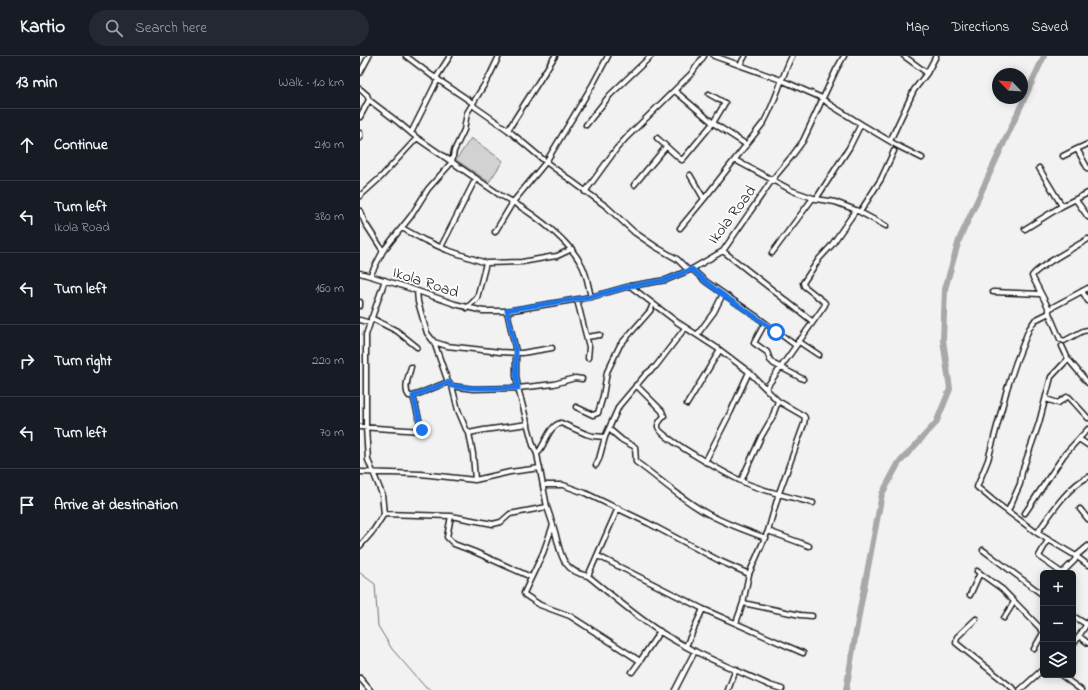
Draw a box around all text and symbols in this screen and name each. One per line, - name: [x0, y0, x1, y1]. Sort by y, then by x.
- search box: [89, 10, 369, 46]
- text: Kartio: [20, 14, 65, 41]
- icon: search: [103, 17, 125, 39]
- text: Search here: [135, 17, 207, 39]
- text: Map: [906, 17, 929, 38]
- text: Directions: [951, 17, 1009, 38]
- text: Saved: [1031, 17, 1068, 38]
- north arrow: [992, 68, 1028, 104]
- text: 13 min: [16, 70, 57, 95]
- text: Walk · 1.0 km: [278, 73, 344, 92]
- icon: ahead: [16, 134, 38, 156]
- text: Continue: [54, 134, 108, 156]
- text: 210 m: [314, 135, 344, 154]
- street label: Ikola Road: [702, 181, 763, 250]
- text: Turn left: [54, 196, 107, 218]
- icon: left: [16, 206, 38, 228]
- text: 380 m: [315, 207, 344, 226]
- text: Ikola Road: [54, 218, 110, 237]
- street label: Ikola Road: [389, 261, 462, 305]
- icon: left: [16, 278, 38, 300]
- text: Turn left: [54, 278, 107, 300]
- text: 160 m: [315, 279, 344, 298]
- route start: [767, 323, 785, 341]
- icon: right: [16, 350, 38, 372]
- text: Turn right: [54, 350, 112, 372]
- text: 220 m: [312, 351, 344, 370]
- route end: [413, 421, 431, 439]
- icon: left: [16, 422, 38, 444]
- text: Turn left: [54, 422, 107, 444]
- text: 70 m: [320, 423, 344, 442]
- icon: arrive: [16, 494, 38, 516]
- text: Arrive at destination: [54, 494, 178, 516]
- map controls: [1040, 570, 1076, 678]
- button: +: [1040, 570, 1076, 606]
- button: −: [1040, 606, 1076, 642]
- button: layers: [1040, 642, 1076, 678]

